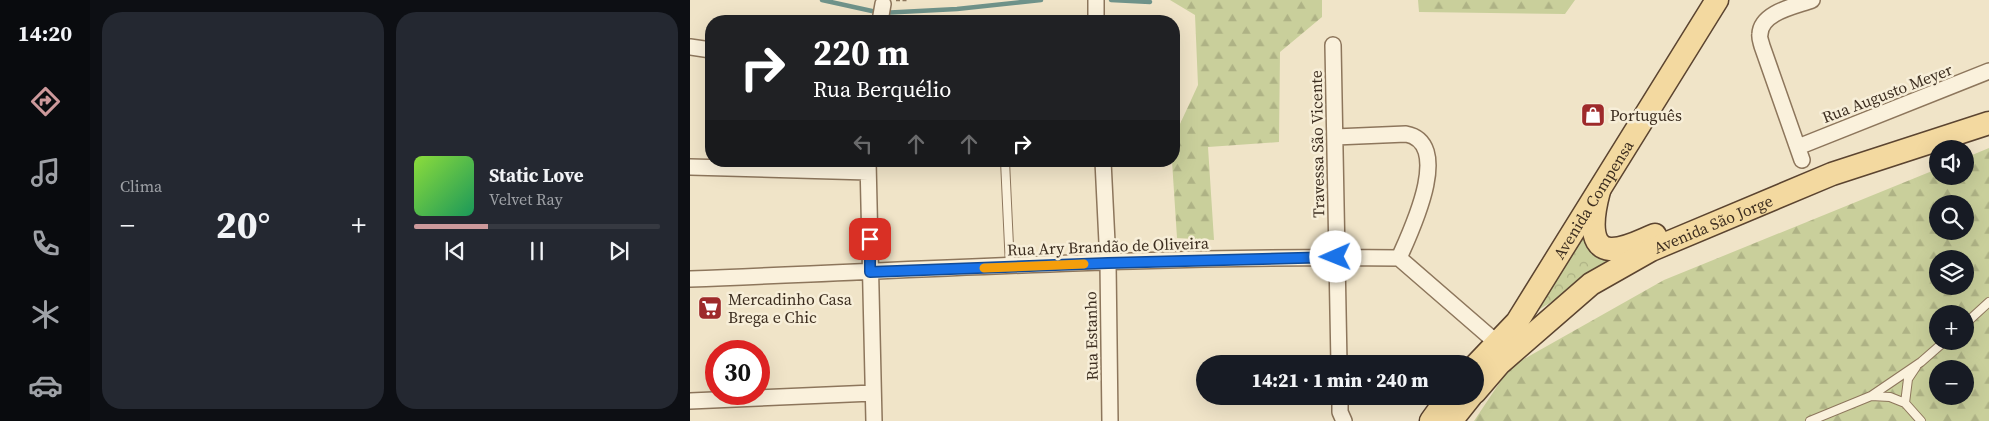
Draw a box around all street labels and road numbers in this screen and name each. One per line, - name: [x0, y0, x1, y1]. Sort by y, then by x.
- street label: Rua Augusto Meyer: [1819, 58, 1956, 128]
- street label: Travessa São Vicente: [1305, 70, 1329, 218]
- street label: Avenida Compensa: [1548, 135, 1639, 263]
- street label: Avenida São Jorge: [1650, 189, 1776, 259]
- street label: Rua Ary Brandão de Oliveira: [1007, 231, 1210, 261]
- street label: Rua Estanho: [1079, 291, 1103, 381]

